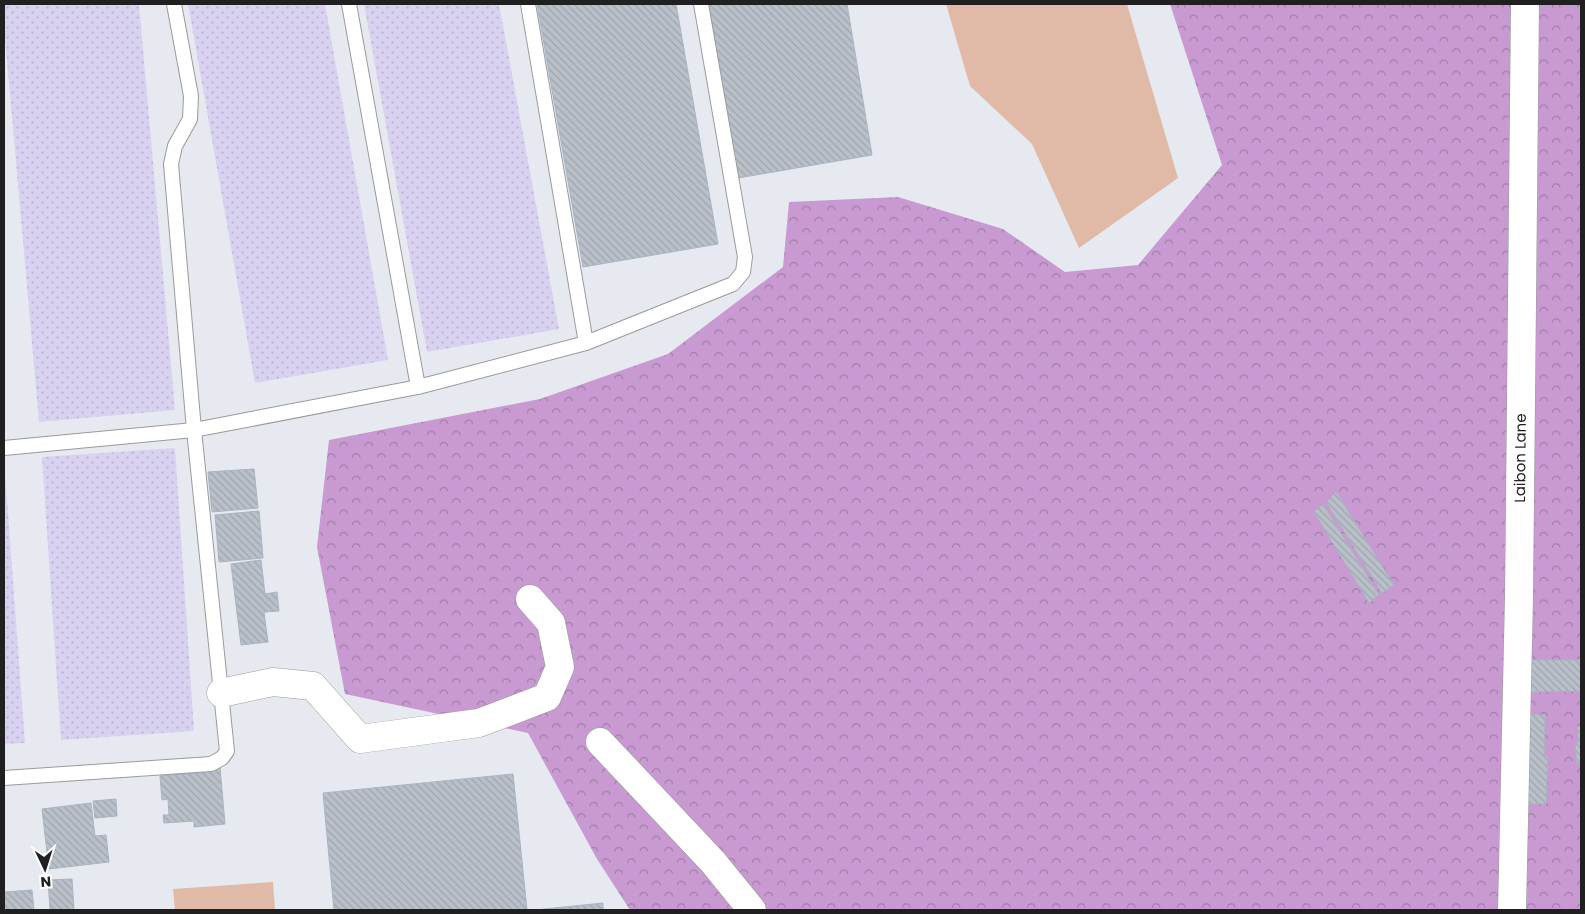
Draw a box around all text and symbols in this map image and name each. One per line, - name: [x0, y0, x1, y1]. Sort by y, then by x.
- street label: Laibon Lane: [1509, 413, 1531, 503]
- north arrow: [20, 844, 70, 894]
- text: N: [40, 872, 52, 892]

